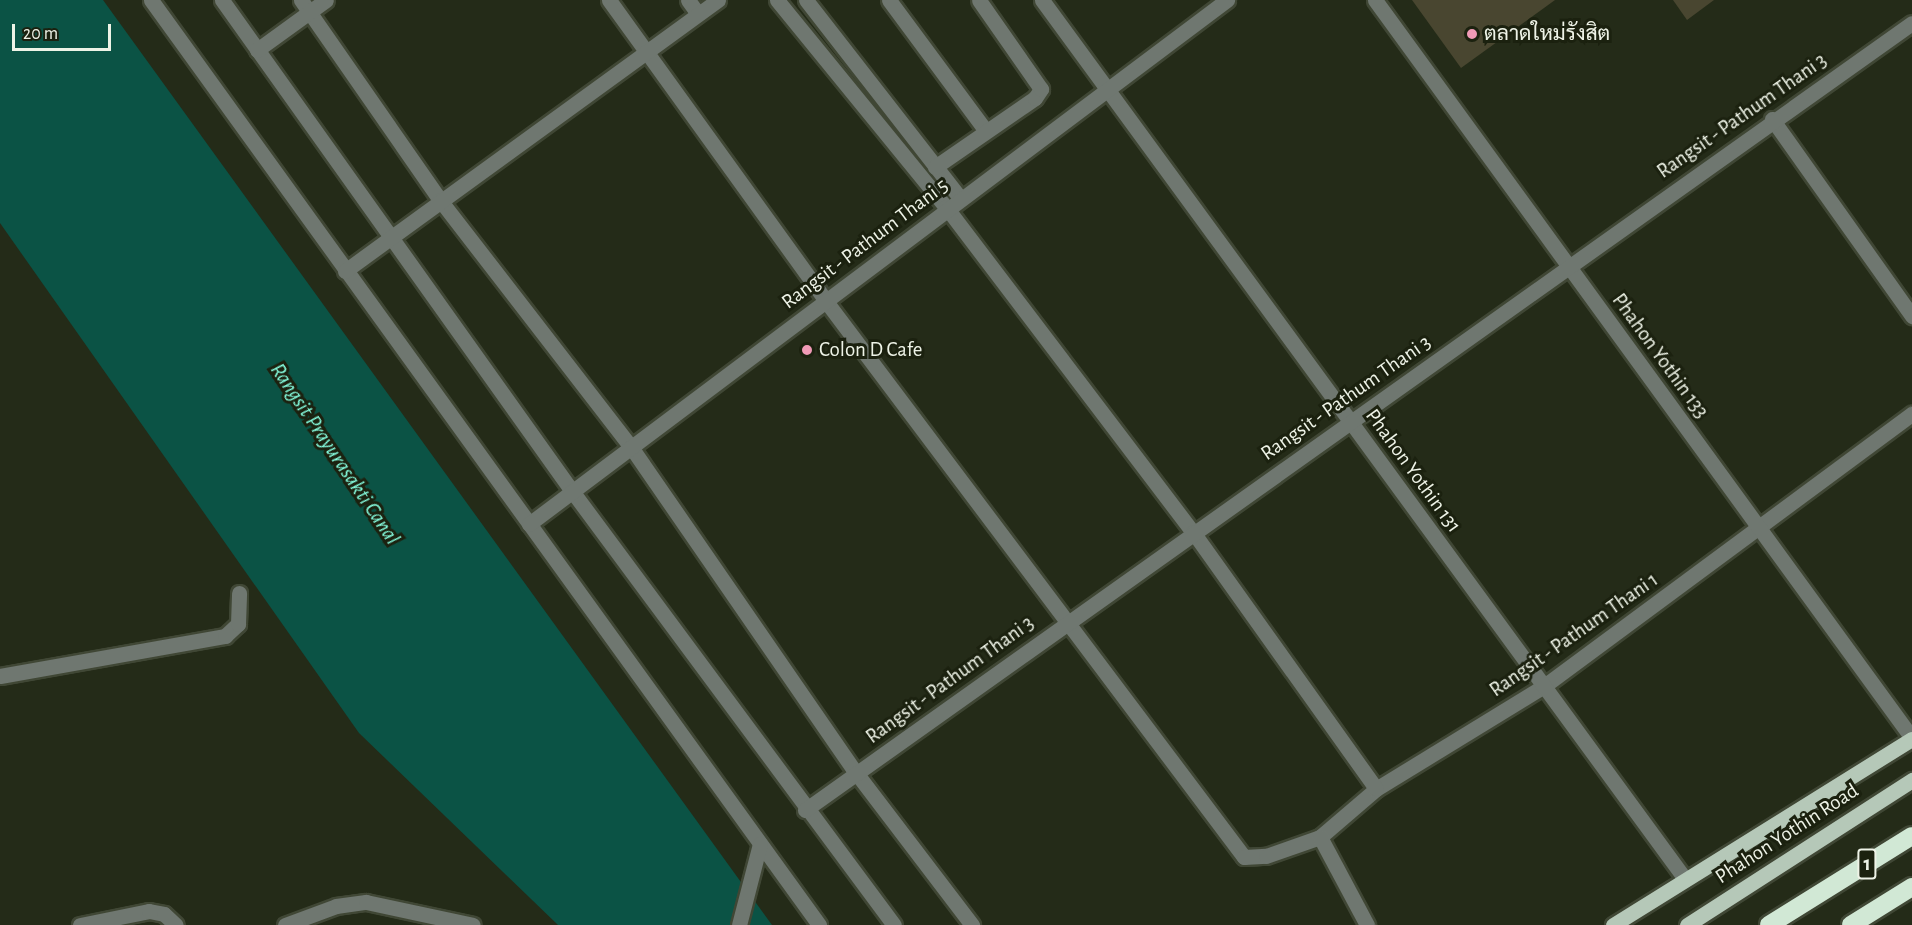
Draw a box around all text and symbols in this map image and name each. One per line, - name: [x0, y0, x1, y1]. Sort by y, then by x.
- scale bar: [15, 12, 114, 50]
- place label: ตลาดใหม่รังสิต: [1484, 21, 1610, 47]
- text: 20 m: [23, 25, 58, 43]
- marker: ตลาดใหม่รังสิต: [1465, 27, 1479, 41]
- street label: Rangsit - Pathum Thani 3: [1652, 48, 1832, 184]
- street label: Rangsit - Pathum Thani 5: [777, 173, 953, 315]
- street label: Phahon Yothin 133: [1606, 289, 1714, 423]
- street label: Rangsit - Pathum Thani 3: [1256, 330, 1436, 466]
- place label: Colon D Cafe: [819, 337, 923, 363]
- marker: Colon D Cafe: [800, 343, 814, 357]
- water label: Rangsit Prayurasakti Canal: [264, 358, 406, 550]
- street label: Phahon Yothin 131: [1360, 404, 1466, 538]
- street label: Rangsit - Pathum Thani 1: [1485, 567, 1663, 703]
- street label: Rangsit - Pathum Thani 3: [861, 611, 1039, 749]
- street label: Phahon Yothin Road: [1711, 778, 1863, 890]
- road number: 1: [1856, 847, 1878, 881]

